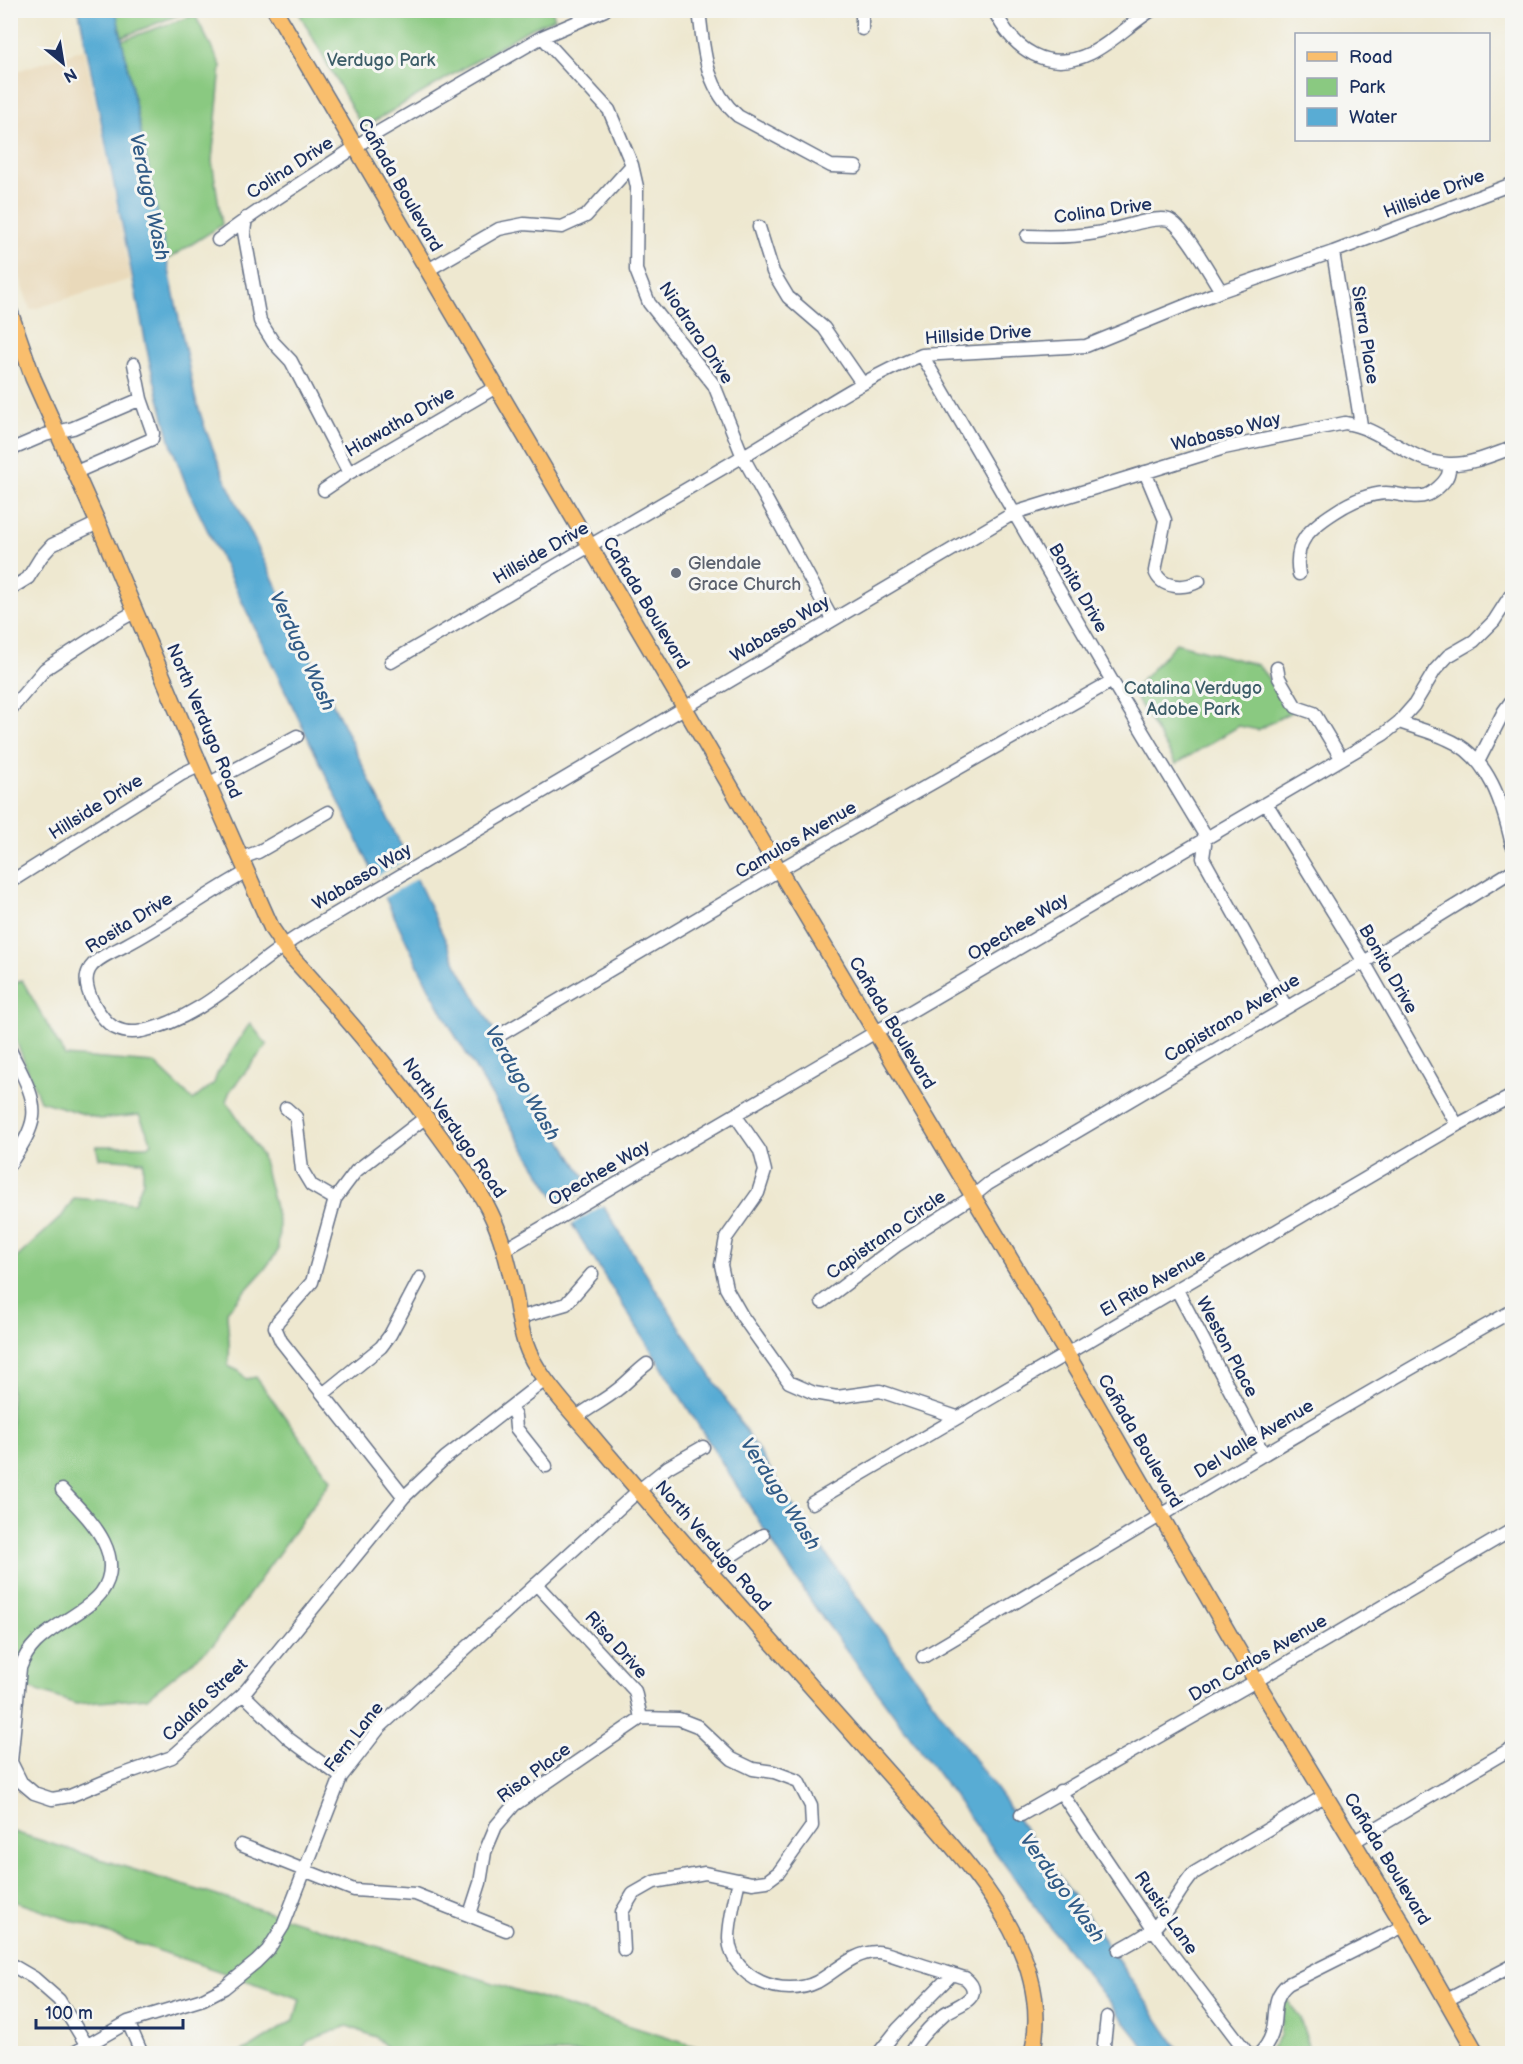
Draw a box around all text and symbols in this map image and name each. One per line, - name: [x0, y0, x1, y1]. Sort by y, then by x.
- north arrow: [33, 33, 93, 93]
- legend: [1295, 33, 1490, 141]
- text: Road: [1349, 47, 1393, 68]
- park label: Verdugo Park: [327, 50, 435, 71]
- text: N: [60, 63, 80, 86]
- text: Park: [1349, 77, 1385, 98]
- text: Water: [1349, 107, 1397, 128]
- street label: Cañada Boulevard: [353, 115, 447, 255]
- water label: Verdugo Wash: [124, 131, 174, 263]
- street label: Colina Drive: [243, 132, 337, 204]
- street label: Hillside Drive: [1380, 165, 1488, 223]
- street label: Colina Drive: [1053, 194, 1154, 228]
- street label: Niodrara Drive: [654, 278, 738, 388]
- street label: Sierra Place: [1347, 284, 1383, 386]
- street label: Hillside Drive: [924, 321, 1032, 349]
- street label: Hiawatha Drive: [342, 382, 459, 462]
- street label: Wabasso Way: [1169, 408, 1284, 456]
- street label: Hillside Drive: [490, 517, 593, 589]
- street label: Cañada Boulevard: [598, 533, 694, 673]
- street label: Bonita Drive: [1044, 540, 1112, 637]
- place label: Glendale Grace Church: [688, 553, 801, 595]
- marker: Glendale Grace Church: [669, 566, 683, 580]
- water label: Verdugo Wash: [264, 587, 340, 715]
- street label: Wabasso Way: [727, 591, 834, 667]
- street label: North Verdugo Road: [162, 640, 246, 802]
- park label: Catalina Verdugo Adobe Park: [1124, 678, 1262, 720]
- street label: Hillside Drive: [45, 770, 147, 844]
- street label: Camulos Avenue: [732, 797, 860, 883]
- street label: Wabasso Way: [309, 839, 416, 915]
- street label: Rosita Drive: [82, 888, 177, 958]
- street label: Opechee Way: [964, 888, 1073, 965]
- street label: Bonita Drive: [1354, 921, 1422, 1018]
- street label: Cañada Boulevard: [844, 953, 940, 1093]
- street label: Capistrano Avenue: [1161, 969, 1304, 1067]
- water label: Verdugo Wash: [479, 1021, 565, 1145]
- street label: North Verdugo Road: [398, 1054, 510, 1202]
- street label: Opechee Way: [545, 1135, 654, 1210]
- street label: Capistrano Circle: [822, 1186, 950, 1284]
- street label: El Rito Avenue: [1097, 1244, 1210, 1322]
- street label: Weston Place: [1192, 1293, 1262, 1401]
- street label: Cañada Boulevard: [1093, 1371, 1187, 1511]
- street label: Del Valle Avenue: [1190, 1395, 1318, 1483]
- water label: Verdugo Wash: [735, 1433, 825, 1555]
- street label: North Verdugo Road: [651, 1476, 775, 1616]
- street label: Risa Drive: [580, 1607, 652, 1683]
- street label: Don Carlos Avenue: [1185, 1610, 1331, 1706]
- street label: Calafia Street: [158, 1654, 252, 1746]
- street label: Fern Lane: [320, 1698, 388, 1776]
- street label: Risa Place: [493, 1738, 575, 1807]
- street label: Cañada Boulevard: [1339, 1789, 1435, 1929]
- water label: Verdugo Wash: [1014, 1829, 1110, 1947]
- street label: Rustic Lane: [1130, 1867, 1203, 1959]
- scale bar: [36, 1992, 183, 2030]
- text: 100 m: [45, 2003, 93, 2024]

